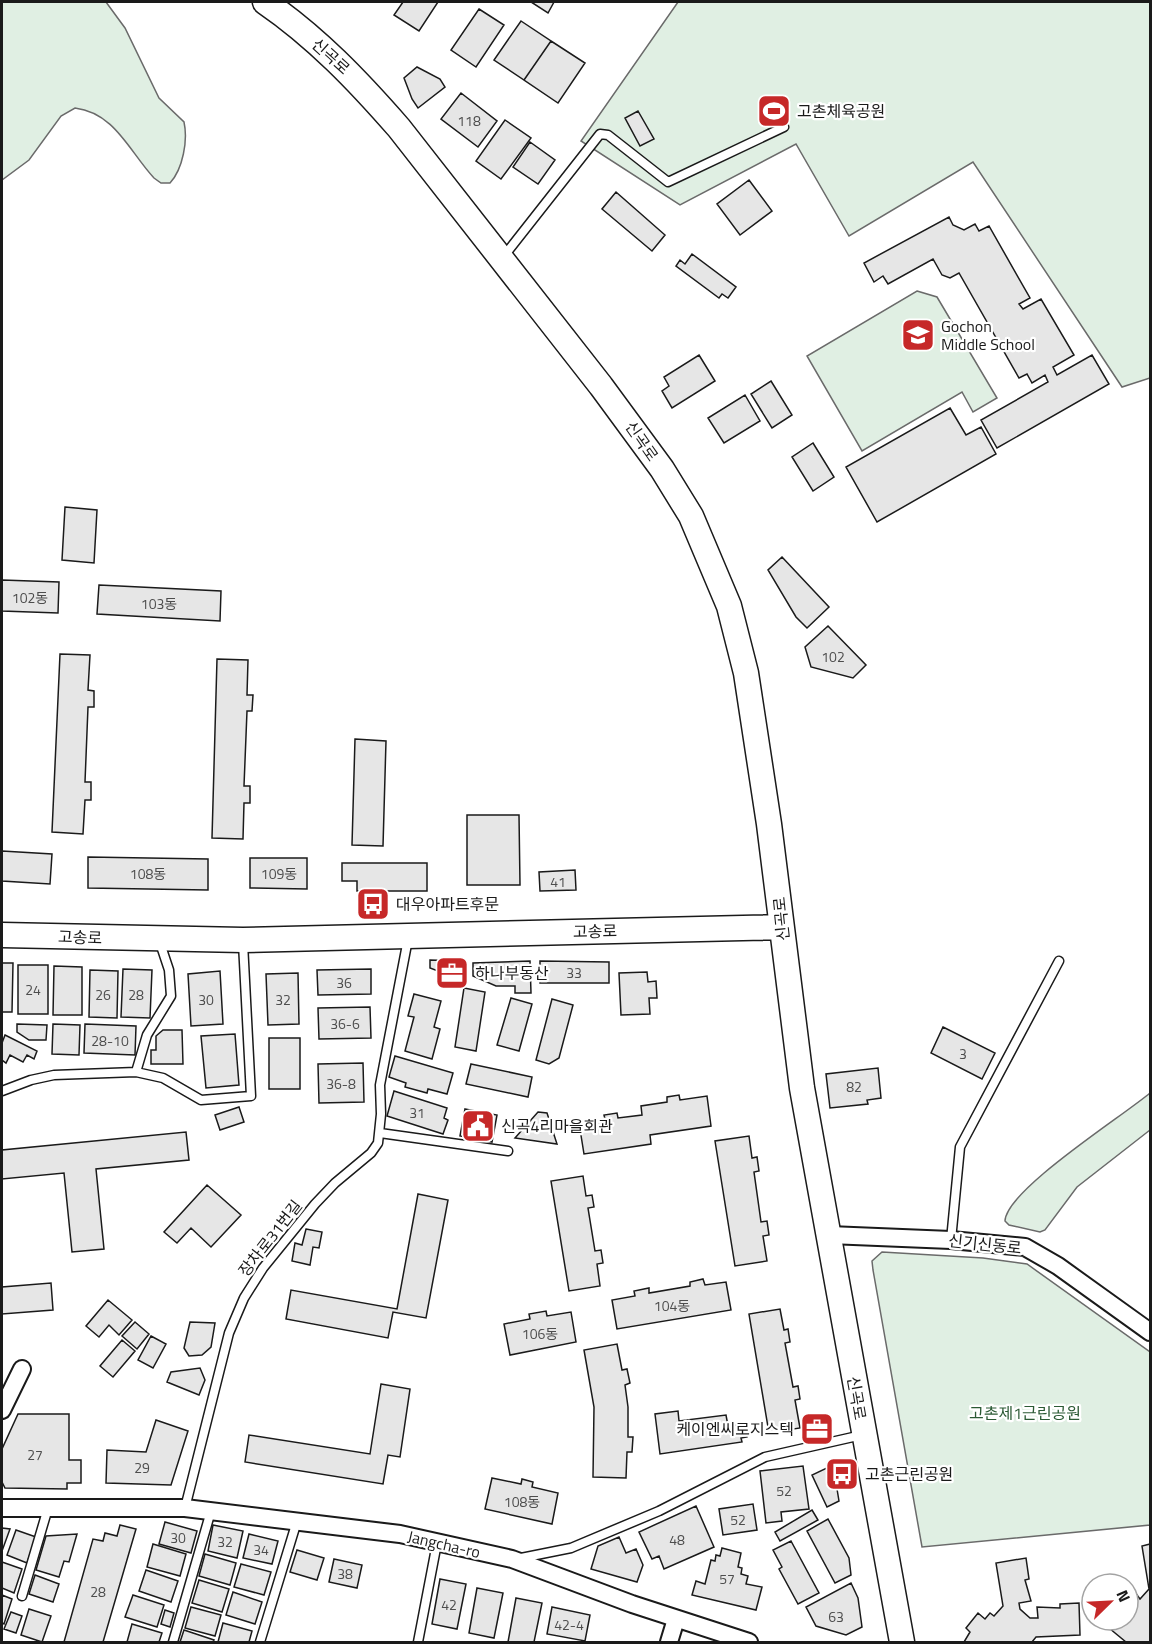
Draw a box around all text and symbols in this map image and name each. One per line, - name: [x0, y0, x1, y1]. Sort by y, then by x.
- street label: 신곡로: [307, 32, 356, 80]
- sports icon: 고촌체육공원: [756, 93, 792, 129]
- place label: 고촌체육공원: [797, 99, 885, 123]
- house number: 118: [457, 110, 481, 131]
- place label: Gochon Middle School: [941, 314, 1035, 356]
- school or university icon: Gochon Middle School: [900, 317, 936, 353]
- street label: 신곡로: [620, 416, 665, 466]
- house number: 102동: [12, 587, 48, 608]
- house number: 103동: [141, 593, 177, 614]
- house number: 102: [821, 646, 845, 667]
- house number: 108동: [130, 863, 166, 884]
- house number: 109동: [261, 863, 297, 884]
- house number: 41: [550, 871, 566, 892]
- bus stop icon: 대우아파트후문: [355, 886, 391, 922]
- place label: 대우아파트후문: [396, 892, 499, 916]
- street label: 신곡로: [767, 896, 795, 942]
- street label: 고송로: [573, 919, 618, 943]
- street label: 고송로: [58, 924, 103, 950]
- office icon: 하나부동산: [434, 955, 470, 991]
- place label: 하나부동산: [475, 961, 549, 985]
- house number: 33: [566, 962, 582, 983]
- house number: 36: [336, 972, 352, 993]
- house number: 24: [25, 979, 41, 1000]
- house number: 26: [95, 984, 111, 1005]
- house number: 28: [128, 984, 144, 1005]
- house number: 30: [198, 989, 214, 1010]
- house number: 32: [275, 989, 291, 1010]
- house number: 36-6: [330, 1013, 360, 1034]
- house number: 28-10: [91, 1030, 129, 1051]
- house number: 3: [959, 1043, 967, 1064]
- house number: 36-8: [326, 1073, 356, 1094]
- house number: 82: [846, 1076, 862, 1097]
- house number: 31: [409, 1102, 425, 1123]
- public building icon: 신곡4리마을회관: [460, 1108, 496, 1144]
- place label: 신곡4리마을회관: [501, 1114, 613, 1138]
- street label: 장차로31번길: [232, 1195, 308, 1281]
- street label: 신기신동로: [947, 1228, 1023, 1260]
- house number: 104동: [654, 1295, 690, 1316]
- house number: 106동: [522, 1323, 558, 1344]
- street label: 신곡로: [841, 1374, 873, 1422]
- park label: 고촌제1근린공원: [969, 1401, 1081, 1425]
- office icon: 케이엔씨로지스텍: [799, 1411, 835, 1447]
- place label: 케이엔씨로지스텍: [676, 1417, 794, 1441]
- house number: 27: [27, 1444, 43, 1465]
- bus stop icon: 고촌근린공원: [824, 1456, 860, 1492]
- house number: 29: [134, 1457, 150, 1478]
- place label: 고촌근린공원: [865, 1462, 953, 1486]
- house number: 52: [776, 1480, 792, 1501]
- house number: 108동: [504, 1491, 540, 1512]
- house number: 52: [730, 1509, 746, 1530]
- street label: Jangcha-ro: [405, 1524, 483, 1564]
- house number: 30: [170, 1527, 186, 1548]
- house number: 48: [669, 1529, 685, 1550]
- house number: 32: [217, 1531, 233, 1552]
- house number: 34: [253, 1539, 269, 1560]
- house number: 38: [337, 1563, 353, 1584]
- house number: 57: [719, 1568, 735, 1589]
- north arrow: [1080, 1572, 1140, 1632]
- house number: 28: [90, 1581, 106, 1602]
- text: N: [1110, 1586, 1137, 1606]
- house number: 42: [441, 1594, 457, 1615]
- house number: 63: [828, 1606, 844, 1627]
- house number: 42-4: [554, 1614, 584, 1635]

